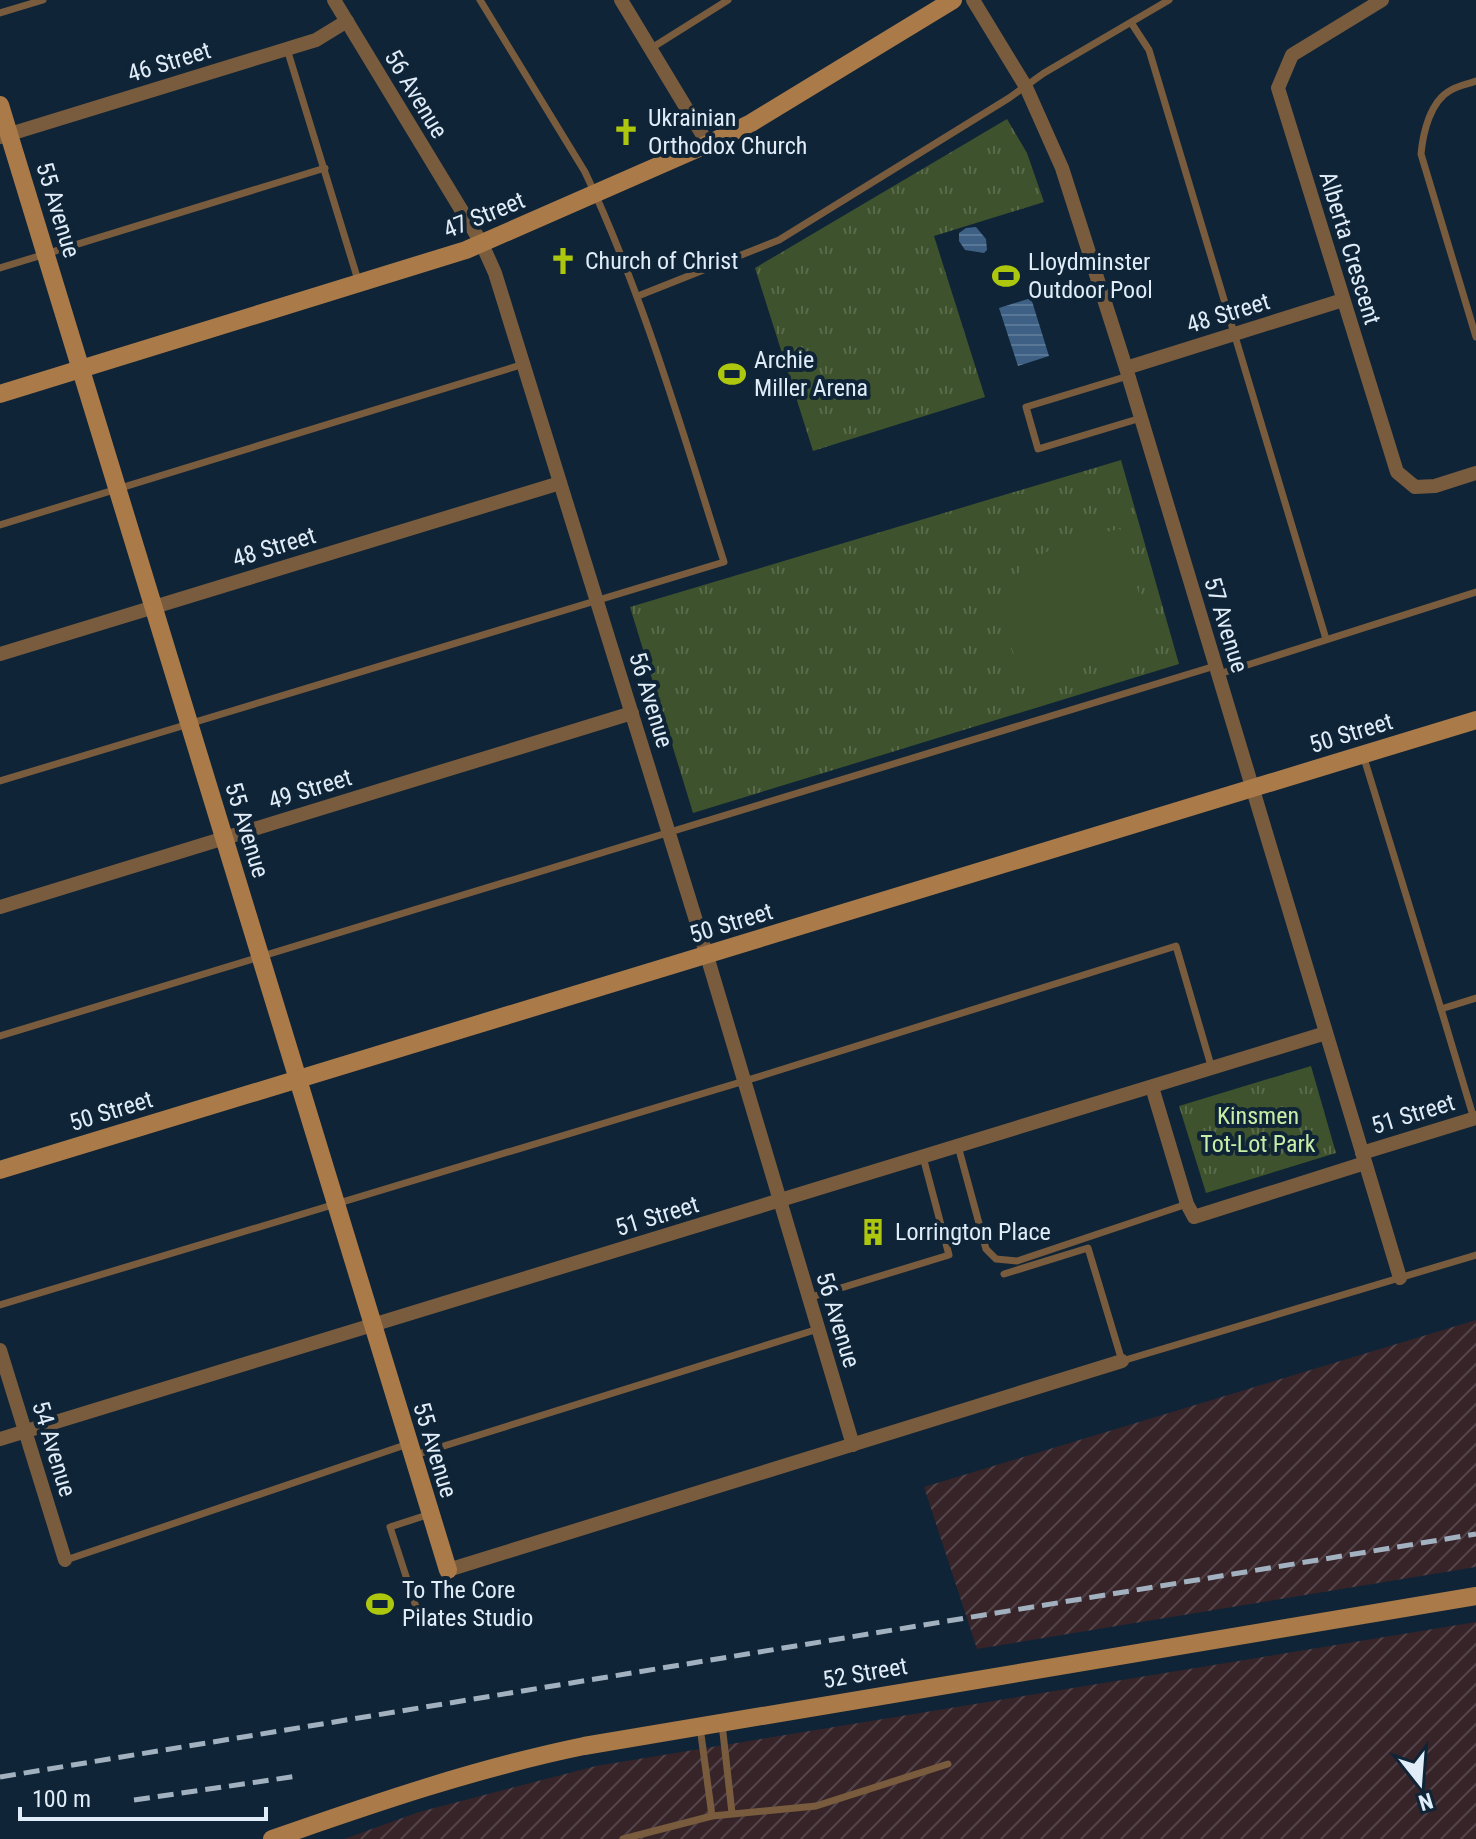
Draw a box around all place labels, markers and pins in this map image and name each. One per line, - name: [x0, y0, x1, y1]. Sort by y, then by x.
- place label: Ukrainian Orthodox Church: [648, 104, 807, 160]
- church icon: Ukrainian Orthodox Church: [611, 117, 641, 147]
- church icon: Church of Christ: [548, 246, 578, 276]
- place label: Church of Christ: [585, 247, 738, 275]
- place label: Lloydminster Outdoor Pool: [1028, 248, 1153, 304]
- sports icon: Lloydminster Outdoor Pool: [991, 261, 1021, 291]
- place label: Archie Miller Arena: [754, 346, 868, 402]
- sports icon: Archie Miller Arena: [717, 359, 747, 389]
- building icon: Lorrington Place: [858, 1217, 888, 1247]
- place label: Lorrington Place: [895, 1218, 1051, 1246]
- place label: To The Core Pilates Studio: [402, 1576, 533, 1632]
- sports icon: To The Core Pilates Studio: [365, 1589, 395, 1619]

